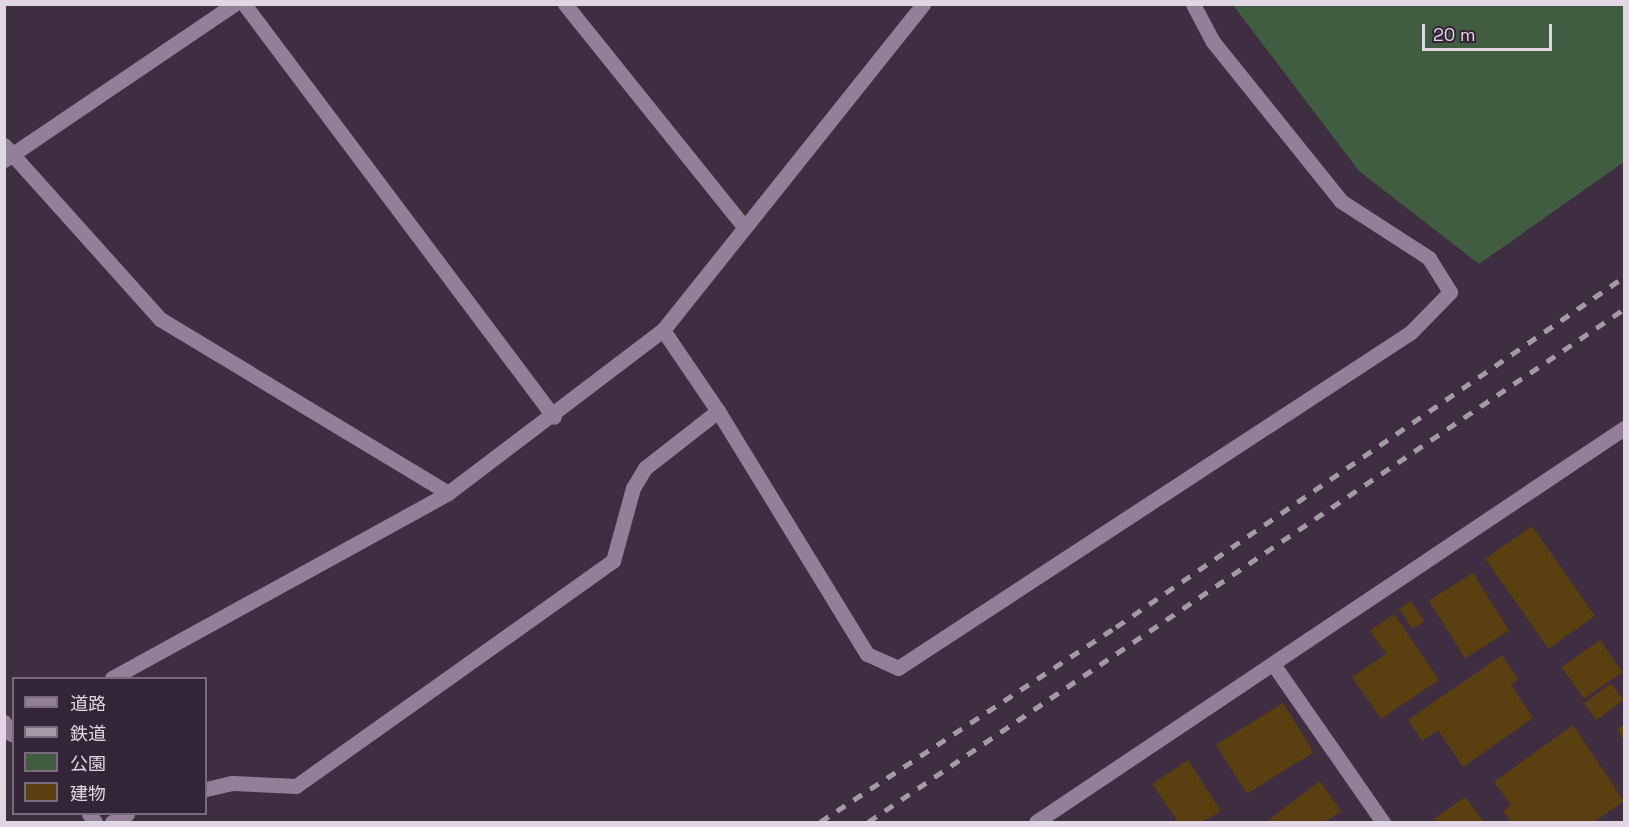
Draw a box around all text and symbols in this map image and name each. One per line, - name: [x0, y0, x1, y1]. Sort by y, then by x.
- scale bar: [1425, 12, 1556, 50]
- text: 20 m: [1433, 23, 1476, 46]
- legend: [12, 677, 207, 815]
- text: 道路: [70, 692, 106, 715]
- text: 鉄道: [70, 722, 106, 745]
- text: 公園: [70, 752, 106, 775]
- text: 建物: [70, 782, 106, 805]

